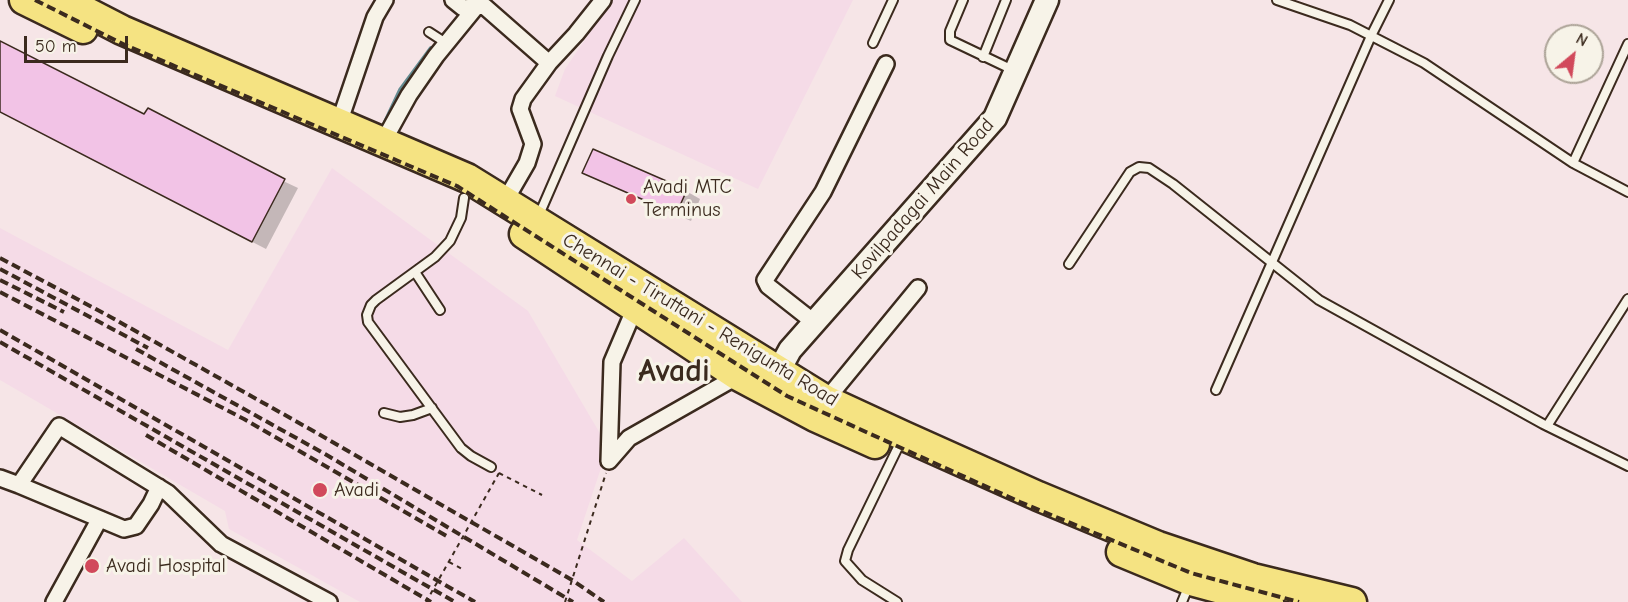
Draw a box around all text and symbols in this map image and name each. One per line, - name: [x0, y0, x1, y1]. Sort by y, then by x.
- scale bar: [27, 24, 130, 62]
- north arrow: [1544, 24, 1604, 84]
- text: N: [1573, 30, 1591, 50]
- text: 50 m: [35, 36, 77, 57]
- street label: Kovilpadagai Main Road: [847, 114, 999, 284]
- place label: Avadi MTC Terminus: [643, 175, 732, 222]
- marker: Avadi MTC Terminus: [624, 192, 638, 206]
- street label: Chennai - Tiruttani - Renigunta Road: [558, 228, 842, 412]
- district label: Avadi: [638, 353, 710, 391]
- place label: Avadi: [334, 478, 379, 502]
- marker: Avadi: [311, 481, 329, 499]
- place label: Avadi Hospital: [106, 554, 226, 578]
- marker: Avadi Hospital: [83, 557, 101, 575]

